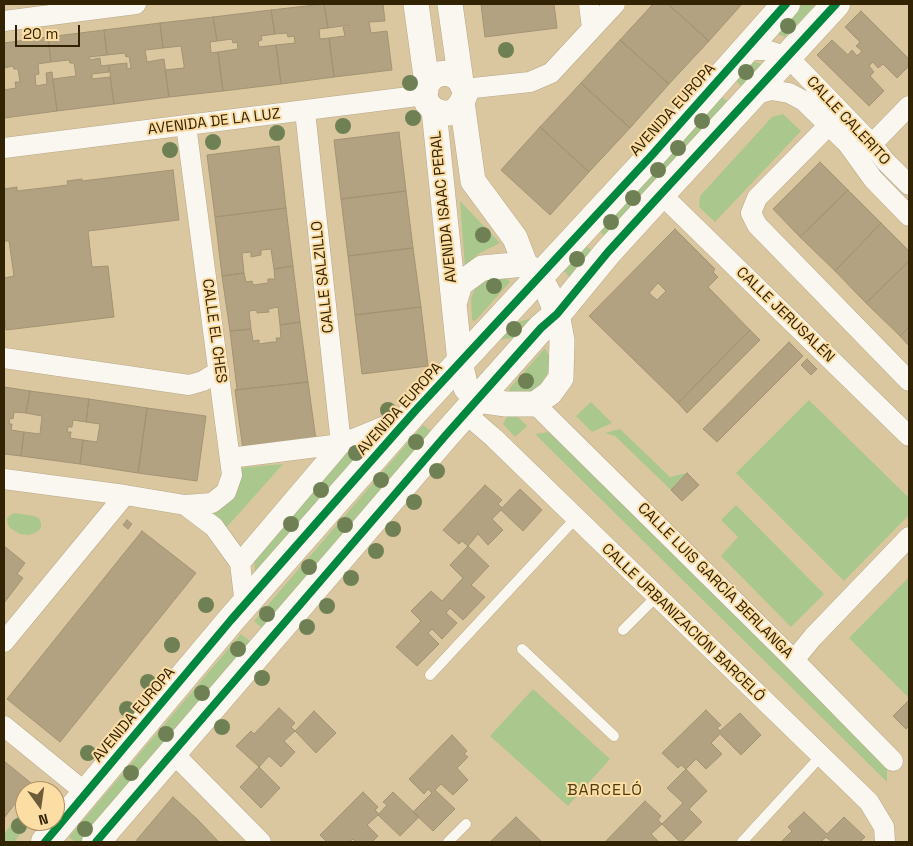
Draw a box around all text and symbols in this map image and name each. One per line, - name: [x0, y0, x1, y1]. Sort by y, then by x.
- scale bar: [18, 15, 82, 47]
- text: 20 m: [23, 24, 58, 43]
- street label: AVENIDA EUROPA: [627, 60, 719, 160]
- street label: CALLE CALERITO: [802, 73, 894, 169]
- street label: AVENIDA DE LA LUZ: [147, 105, 281, 139]
- street label: AVENIDA ISAAC PERAL: [427, 130, 461, 284]
- street label: CALLE SALZILLO: [308, 220, 338, 334]
- street label: CALLE JERUSALÉN: [732, 263, 838, 367]
- street label: CALLE EL CHES: [198, 278, 230, 384]
- street label: AVENIDA EUROPA: [354, 359, 446, 459]
- street label: CALLE LUIS GARCÍA BERLANGA: [634, 500, 796, 662]
- street label: CALLE URBANIZACIÓN BARCELÓ: [598, 540, 768, 706]
- street label: AVENIDA EUROPA: [89, 664, 179, 766]
- north arrow: [15, 781, 65, 831]
- district label: BARCELÓ: [566, 781, 644, 801]
- text: N: [37, 810, 50, 829]

